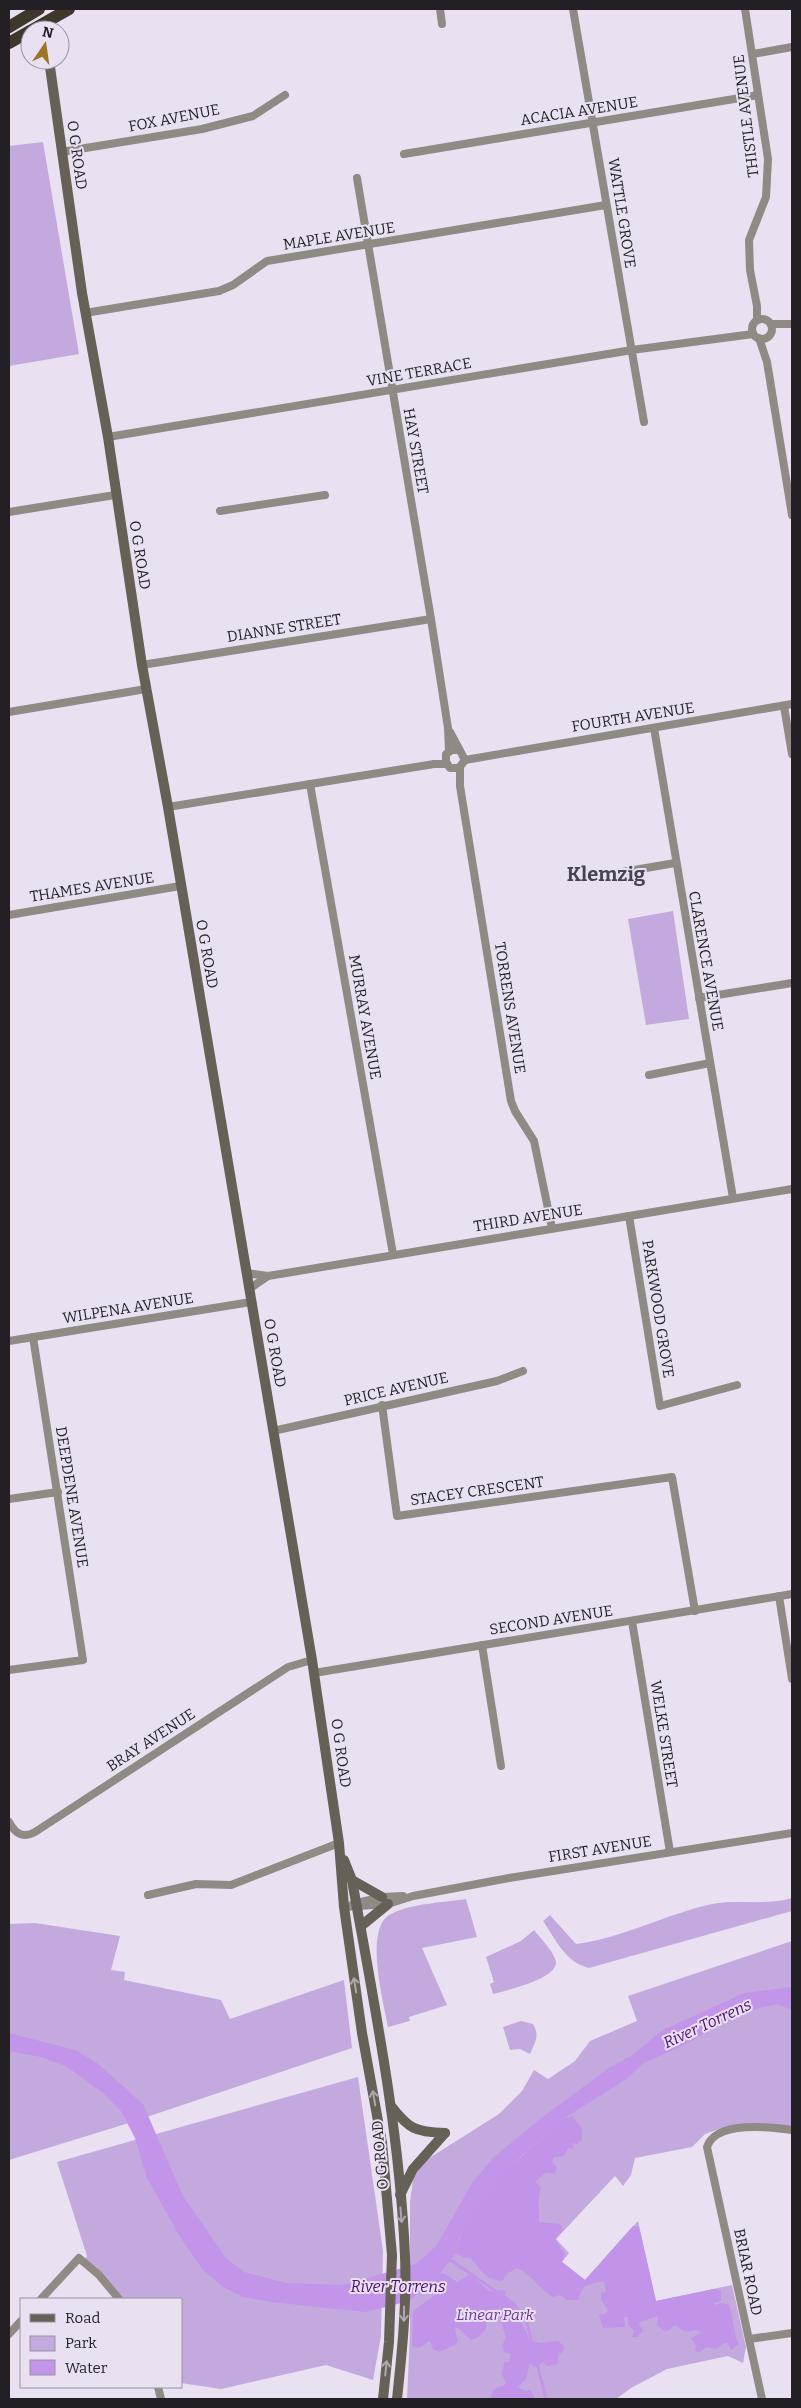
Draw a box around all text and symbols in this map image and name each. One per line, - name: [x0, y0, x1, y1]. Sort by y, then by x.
- north arrow: [20, 20, 70, 70]
- text: N: [41, 23, 55, 42]
- street label: THISTLE AVENUE: [730, 53, 762, 179]
- street label: ACACIA AVENUE: [519, 93, 639, 129]
- street label: FOX AVENUE: [127, 100, 221, 136]
- street label: O G ROAD: [63, 119, 91, 191]
- street label: WATTLE GROVE: [604, 157, 640, 269]
- street label: MAPLE AVENUE: [282, 218, 396, 254]
- street label: VINE TERRACE: [365, 354, 473, 390]
- street label: HAY STREET: [400, 407, 432, 496]
- street label: O G ROAD: [126, 519, 154, 591]
- street label: DIANNE STREET: [226, 610, 343, 646]
- street label: FOURTH AVENUE: [570, 698, 696, 736]
- district label: Klemzig: [567, 862, 646, 886]
- street label: THAMES AVENUE: [29, 868, 155, 906]
- street label: CLARENCE AVENUE: [685, 890, 727, 1032]
- street label: O G ROAD: [192, 918, 222, 990]
- street label: TORRENS AVENUE: [491, 941, 529, 1075]
- street label: MURRAY AVENUE: [345, 953, 385, 1081]
- street label: THIRD AVENUE: [472, 1200, 584, 1236]
- street label: PARKWOOD GROVE: [638, 1239, 678, 1379]
- street label: WILPENA AVENUE: [61, 1289, 195, 1327]
- street label: O G ROAD: [260, 1317, 290, 1389]
- street label: PRICE AVENUE: [342, 1368, 450, 1410]
- street label: DEEPDENE AVENUE: [52, 1425, 92, 1569]
- street label: STACEY CRESCENT: [409, 1473, 545, 1509]
- street label: SECOND AVENUE: [488, 1601, 614, 1639]
- street label: WELKE STREET: [647, 1679, 681, 1789]
- street label: BRAY AVENUE: [103, 1705, 199, 1775]
- street label: O G ROAD: [327, 1717, 355, 1789]
- street label: FIRST AVENUE: [547, 1832, 653, 1866]
- one-way arrow: [350, 1977, 360, 1993]
- water label: River Torrens: [660, 1995, 755, 2052]
- one-way arrow: [368, 2090, 378, 2106]
- street label: O G ROAD: [368, 2120, 392, 2190]
- one-way arrow: [396, 2207, 406, 2223]
- street label: BRIAR ROAD: [730, 2227, 766, 2317]
- water label: River Torrens: [350, 2277, 446, 2296]
- legend: [20, 2298, 182, 2388]
- one-way arrow: [399, 2306, 409, 2322]
- park label: Linear Park: [456, 2306, 535, 2324]
- text: Road: [65, 2309, 100, 2327]
- text: Park: [65, 2334, 97, 2352]
- text: Water: [65, 2359, 108, 2377]
- one-way arrow: [381, 2360, 391, 2376]

